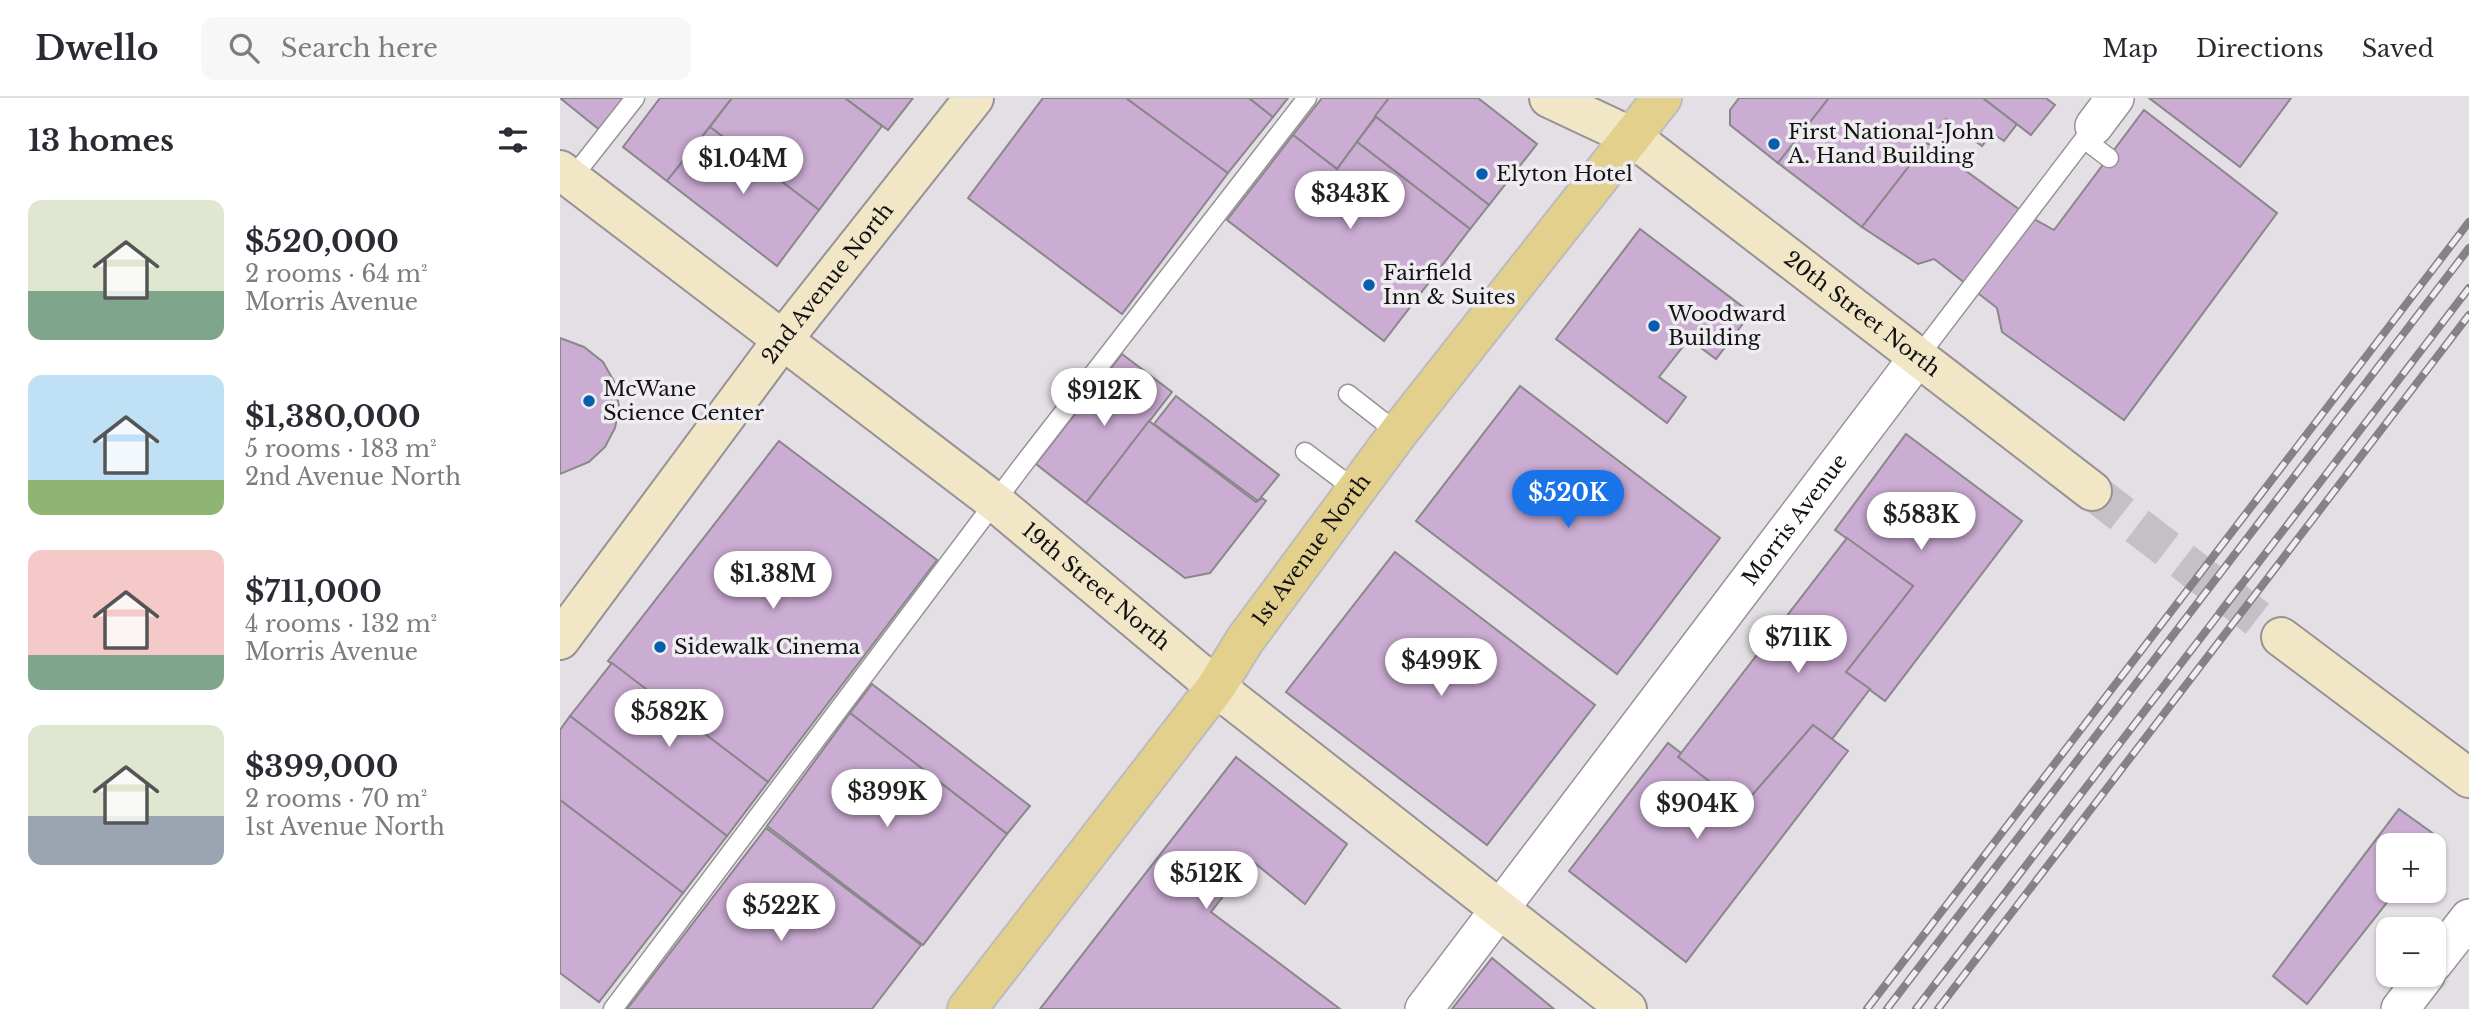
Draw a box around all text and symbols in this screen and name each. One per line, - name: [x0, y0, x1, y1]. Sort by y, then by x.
- search box: [201, 17, 691, 80]
- text: Dwello: [35, 28, 159, 69]
- icon: search: [225, 29, 263, 67]
- text: Search here: [281, 32, 438, 64]
- text: Map: [2102, 34, 2158, 63]
- text: Directions: [2196, 34, 2324, 63]
- text: Saved: [2362, 34, 2434, 63]
- place label: First National-John A. Hand Building: [1787, 119, 1994, 169]
- icon: filters: [494, 121, 532, 159]
- text: 13 homes: [28, 122, 174, 159]
- pin: $1.04M: [686, 136, 800, 196]
- marker: First National-John A. Hand Building: [1766, 136, 1782, 152]
- text: $1.04M: [698, 145, 788, 173]
- place label: Elyton Hotel: [1496, 161, 1633, 187]
- marker: Elyton Hotel: [1474, 166, 1490, 182]
- pin: $343K: [1301, 172, 1399, 231]
- text: $343K: [1311, 180, 1389, 208]
- street label: 2nd Avenue North: [756, 198, 899, 369]
- text: $520,000: [245, 223, 399, 260]
- icon: home: [84, 228, 168, 312]
- street label: 20th Street North: [1779, 246, 1945, 382]
- text: 2 rooms · 64 m²: [245, 260, 428, 288]
- place label: Fairfield Inn & Suites: [1383, 260, 1515, 310]
- marker: Fairfield Inn & Suites: [1361, 277, 1377, 293]
- text: Morris Avenue: [245, 288, 418, 316]
- place label: Woodward Building: [1667, 301, 1786, 351]
- marker: Woodward Building: [1646, 318, 1662, 334]
- pin: $912K: [1055, 368, 1153, 428]
- place label: McWane Science Center: [603, 376, 764, 426]
- text: $912K: [1067, 377, 1141, 405]
- marker: McWane Science Center: [581, 393, 597, 409]
- text: $1,380,000: [245, 398, 421, 435]
- icon: home: [84, 403, 168, 487]
- text: 5 rooms · 183 m²: [245, 435, 437, 463]
- street label: Morris Avenue: [1737, 449, 1853, 591]
- text: 2nd Avenue North: [245, 463, 461, 491]
- street label: 1st Avenue North: [1247, 469, 1376, 631]
- pin: $520K: [1519, 470, 1617, 530]
- text: $520K: [1528, 479, 1608, 507]
- pin: $583K: [1872, 492, 1970, 552]
- text: $583K: [1883, 501, 1959, 529]
- street label: 19th Street North: [1017, 517, 1175, 656]
- pin: $1.38M: [716, 552, 830, 611]
- text: $1.38M: [730, 560, 816, 588]
- text: $711,000: [245, 573, 382, 610]
- icon: home: [84, 578, 168, 662]
- text: 4 rooms · 132 m²: [245, 610, 437, 638]
- pin: $711K: [1749, 616, 1847, 675]
- text: $711K: [1765, 624, 1831, 652]
- place label: Sidewalk Cinema: [674, 634, 860, 660]
- text: Morris Avenue: [245, 638, 418, 666]
- pin: $499K: [1392, 638, 1490, 698]
- marker: Sidewalk Cinema: [652, 639, 668, 655]
- text: $499K: [1401, 647, 1481, 675]
- pin: $582K: [620, 690, 718, 749]
- text: $582K: [631, 698, 707, 726]
- text: $399,000: [245, 748, 398, 785]
- icon: home: [84, 753, 168, 837]
- pin: $399K: [838, 770, 936, 829]
- text: $399K: [847, 778, 927, 806]
- pin: $904K: [1648, 782, 1746, 841]
- text: 2 rooms · 70 m²: [245, 785, 427, 813]
- text: $904K: [1656, 790, 1738, 818]
- text: 1st Avenue North: [245, 813, 445, 841]
- map controls: [2376, 833, 2446, 987]
- button: +: [2376, 833, 2446, 903]
- pin: $512K: [1157, 852, 1255, 911]
- text: $512K: [1170, 860, 1242, 888]
- pin: $522K: [732, 884, 830, 943]
- text: $522K: [742, 892, 820, 920]
- button: −: [2376, 917, 2446, 987]

